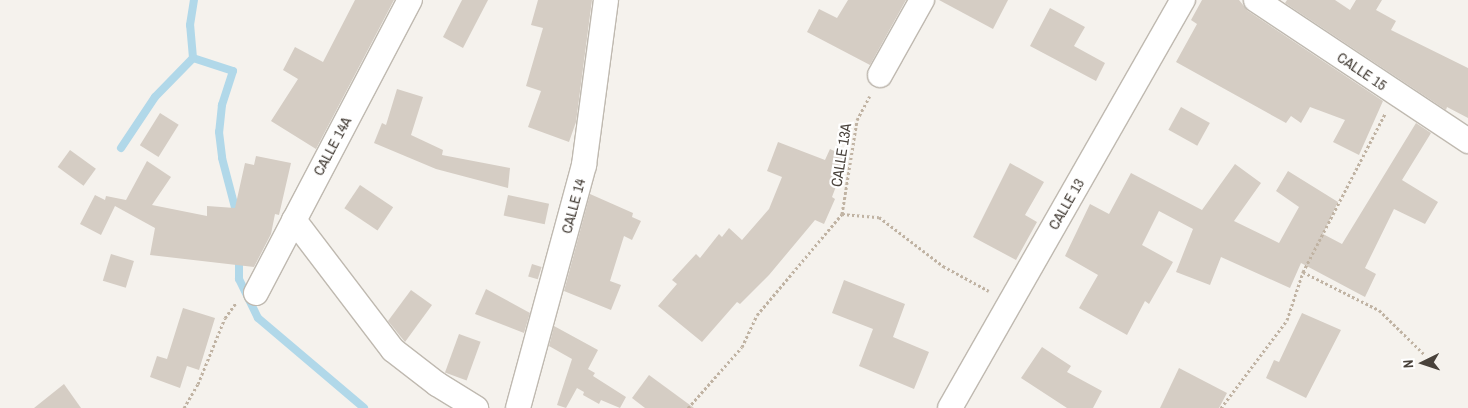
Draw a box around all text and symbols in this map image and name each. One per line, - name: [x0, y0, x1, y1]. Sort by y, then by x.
- street label: CALLE 15: [1334, 48, 1390, 94]
- street label: CALLE 14A: [309, 113, 355, 179]
- street label: CALLE 13A: [827, 122, 855, 188]
- street label: CALLE 13: [1044, 175, 1088, 233]
- street label: CALLE 14: [557, 177, 589, 235]
- north arrow: [1398, 338, 1448, 388]
- text: N: [1399, 359, 1417, 369]

